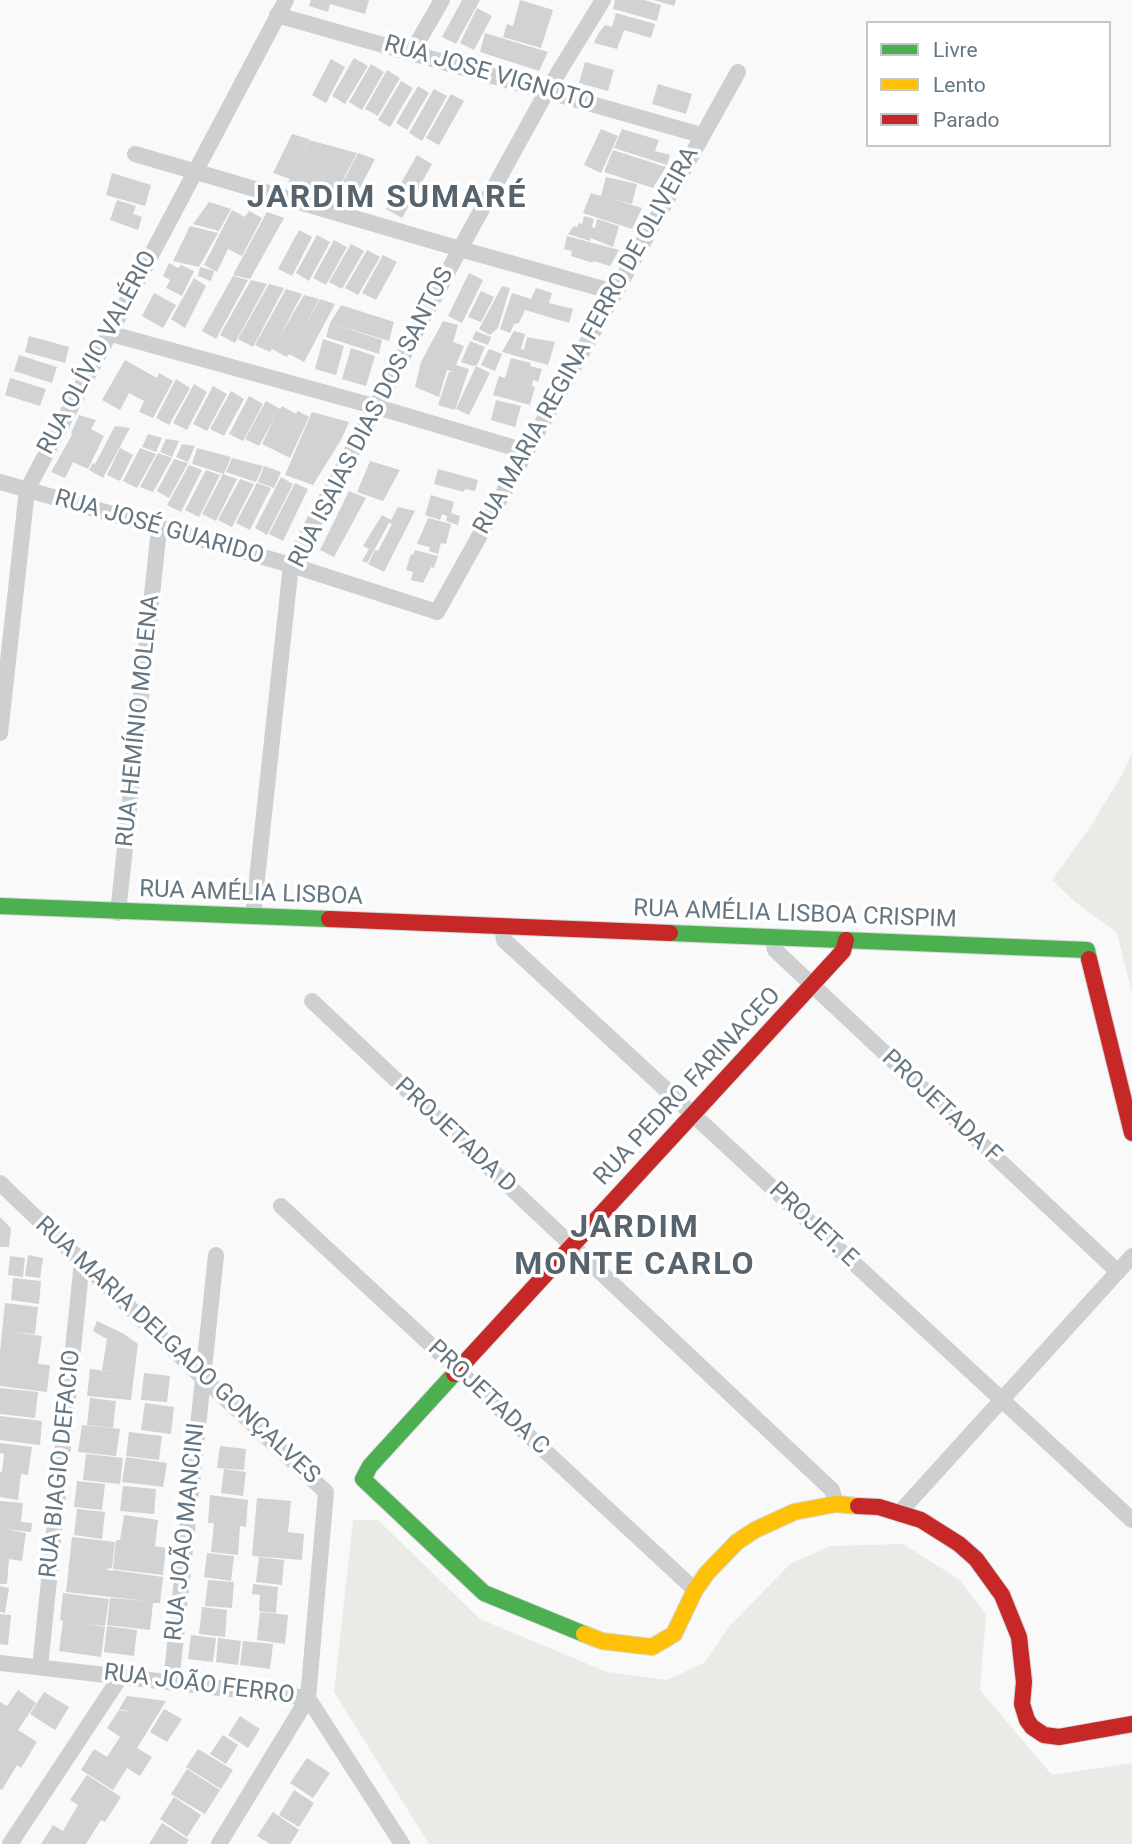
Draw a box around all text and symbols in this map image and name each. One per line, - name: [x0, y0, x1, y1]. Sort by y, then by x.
- legend: [866, 21, 1111, 147]
- street label: RUA JOSE VIGNOTO: [381, 30, 597, 118]
- text: Livre: [933, 38, 978, 62]
- text: Lento: [933, 73, 986, 97]
- text: Parado: [933, 108, 1000, 132]
- street label: RUA MARIA REGINA FERRO DE OLIVEIRA: [468, 142, 706, 540]
- district label: JARDIM SUMARÉ: [248, 180, 526, 218]
- street label: RUA OLÍVIO VALÉRIO: [32, 246, 164, 460]
- street label: RUA ISAIAS DIAS DOS SANTOS: [284, 263, 460, 573]
- street label: RUA JOSÉ GUARIDO: [51, 484, 267, 572]
- street label: RUA HEMÍNIO MOLENA: [111, 594, 167, 848]
- street label: RUA AMÉLIA LISBOA: [139, 876, 363, 912]
- street label: RUA AMÉLIA LISBOA CRISPIM: [633, 895, 957, 935]
- street label: RUA PEDRO FARINACEO: [589, 982, 787, 1192]
- street label: PROJETADA F: [875, 1044, 1007, 1170]
- street label: PROJETADA D: [388, 1072, 522, 1200]
- street label: PROJET. E: [762, 1177, 864, 1273]
- district label: JARDIM MONTE CARLO: [516, 1210, 754, 1285]
- street label: RUA MARIA DELGADO GONÇALVES: [29, 1211, 325, 1491]
- street label: PROJETADA C: [421, 1334, 555, 1462]
- street label: RUA BIAGIO DEFACIO: [35, 1349, 87, 1579]
- street label: RUA JOÃO MANCINI: [160, 1422, 212, 1642]
- street label: RUA JOÃO FERRO: [102, 1659, 296, 1711]

